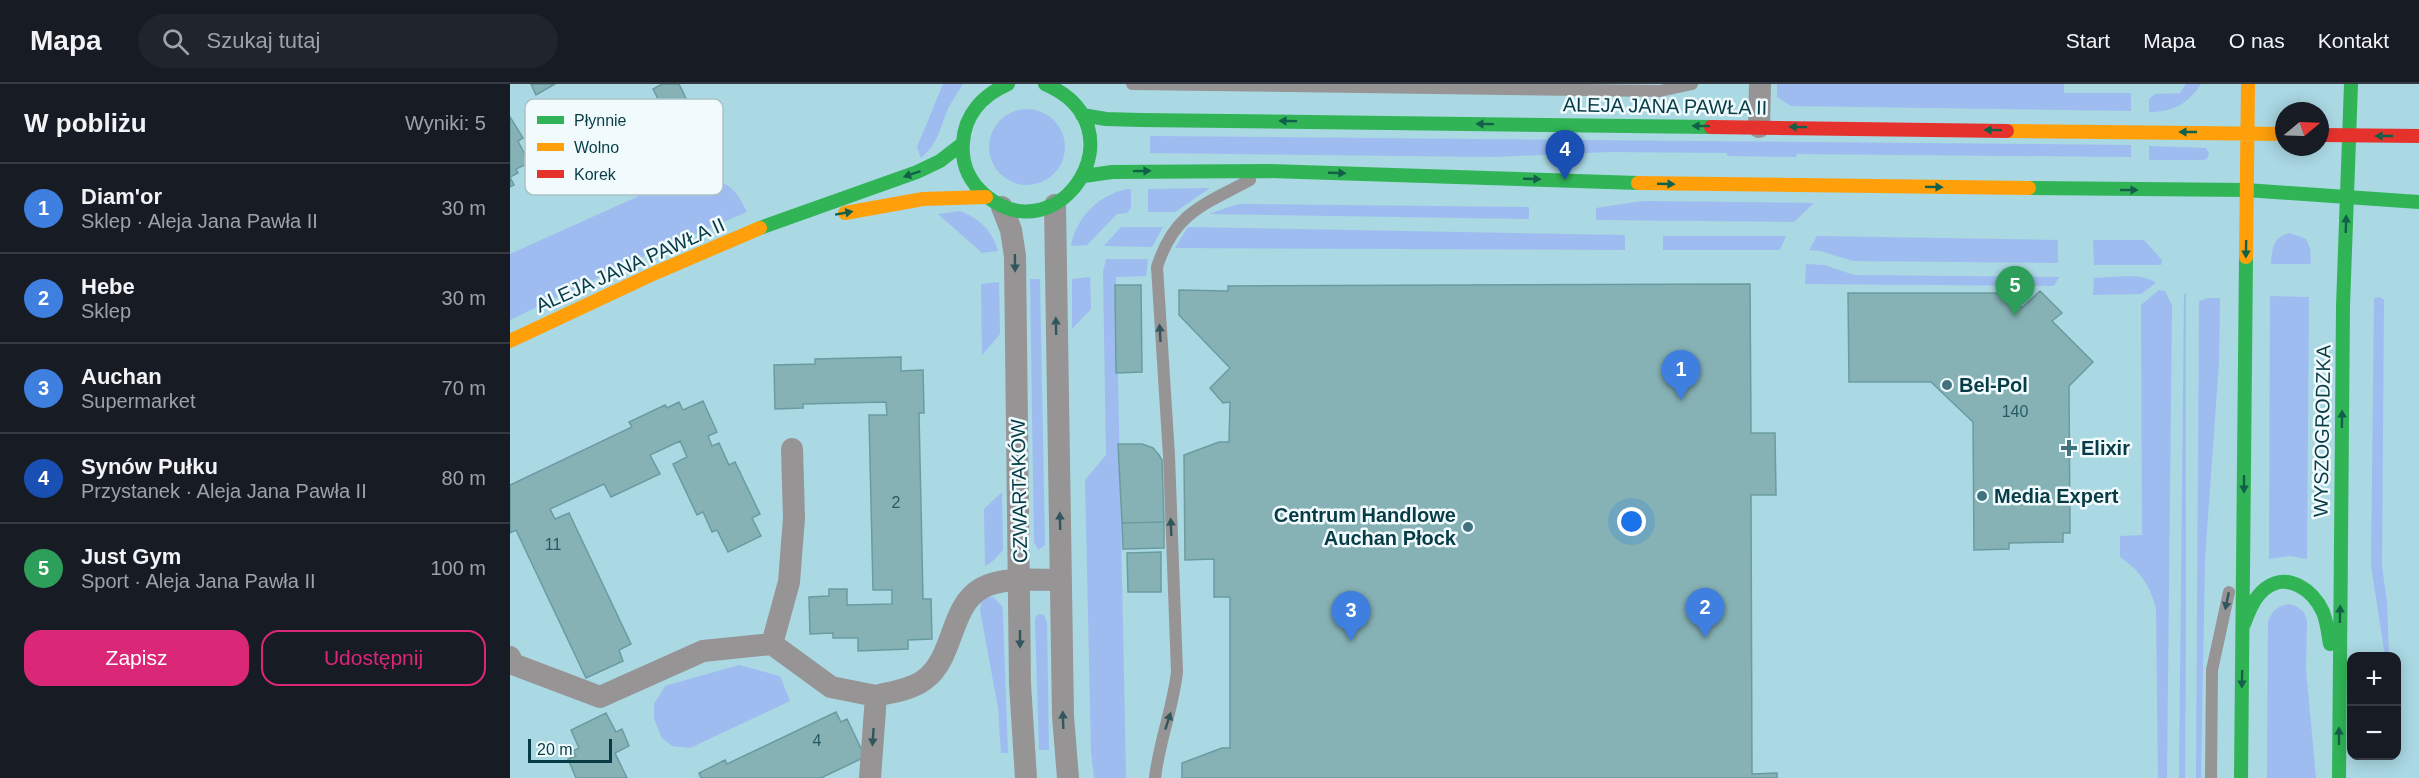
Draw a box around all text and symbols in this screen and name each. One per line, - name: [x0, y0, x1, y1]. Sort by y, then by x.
- search box: [138, 14, 558, 68]
- text: Mapa: [30, 25, 102, 56]
- icon: search: [159, 25, 192, 58]
- text: Szukaj tutaj: [207, 28, 320, 53]
- text: Start: [2066, 29, 2110, 52]
- text: Mapa: [2143, 29, 2196, 52]
- text: O nas: [2229, 29, 2285, 52]
- text: Kontakt: [2318, 29, 2389, 52]
- street label: ALEJA JANA PAWŁA II: [1563, 93, 1767, 119]
- legend: [525, 99, 723, 195]
- north arrow: [2275, 102, 2329, 156]
- text: W pobliżu: [24, 108, 147, 138]
- text: Wyniki: 5: [405, 112, 486, 134]
- text: Płynnie: [574, 112, 627, 129]
- one-way arrow: [1278, 117, 1297, 126]
- one-way arrow: [1475, 119, 1494, 129]
- one-way arrow: [1691, 121, 1710, 131]
- one-way arrow: [1789, 122, 1808, 132]
- one-way arrow: [1984, 125, 2003, 135]
- one-way arrow: [2179, 127, 2198, 137]
- pin: 4: [1546, 130, 1584, 180]
- one-way arrow: [2375, 131, 2394, 141]
- text: Wolno: [574, 139, 619, 156]
- text: Korek: [574, 166, 617, 183]
- one-way arrow: [1133, 166, 1152, 176]
- one-way arrow: [1328, 169, 1347, 178]
- one-way arrow: [903, 170, 921, 180]
- one-way arrow: [1522, 175, 1541, 184]
- one-way arrow: [1657, 179, 1676, 189]
- one-way arrow: [1925, 182, 1944, 192]
- text: Diam'or: [81, 184, 162, 209]
- one-way arrow: [2120, 185, 2139, 195]
- text: 1: [38, 197, 49, 219]
- text: 30 m: [442, 197, 486, 219]
- one-way arrow: [835, 208, 854, 217]
- text: Sklep · Aleja Jana Pawła II: [81, 210, 318, 232]
- street label: ALEJA JANA PAWŁA II: [532, 213, 728, 317]
- one-way arrow: [2341, 214, 2350, 233]
- one-way arrow: [2241, 239, 2251, 258]
- one-way arrow: [1010, 254, 1020, 273]
- pin: 5: [1996, 266, 2034, 316]
- text: Hebe: [81, 274, 135, 299]
- text: 2: [38, 287, 49, 309]
- text: 30 m: [442, 287, 486, 309]
- text: Sklep: [81, 300, 131, 322]
- one-way arrow: [1052, 317, 1061, 336]
- one-way arrow: [1156, 323, 1165, 342]
- street label: WYSZOGRODZKA: [2309, 344, 2335, 517]
- pin: 1: [1662, 350, 1700, 400]
- text: Auchan: [81, 364, 162, 389]
- place label: Bel-Pol: [1959, 374, 2028, 396]
- text: 3: [38, 377, 49, 399]
- text: 70 m: [442, 377, 486, 399]
- marker: Bel-Pol: [1940, 378, 1954, 392]
- text: Supermarket: [81, 390, 196, 412]
- house number: 140: [2002, 403, 2028, 420]
- one-way arrow: [2337, 409, 2347, 428]
- street label: CZWARTAKÓW: [1007, 419, 1031, 563]
- place label: Elixir: [2081, 437, 2130, 459]
- marker: Elixir: [2062, 441, 2076, 455]
- text: Synów Pułku: [81, 454, 218, 479]
- text: 4: [38, 467, 49, 489]
- text: 80 m: [442, 467, 486, 489]
- one-way arrow: [2239, 475, 2249, 494]
- text: Przystanek · Aleja Jana Pawła II: [81, 480, 367, 502]
- place label: Media Expert: [1994, 485, 2119, 507]
- marker: Media Expert: [1975, 489, 1989, 503]
- house number: 2: [892, 494, 901, 511]
- place label: Centrum Handlowe Auchan Płock: [1274, 504, 1457, 549]
- your location: [1617, 507, 1646, 536]
- one-way arrow: [1055, 512, 1064, 531]
- one-way arrow: [1167, 518, 1176, 537]
- marker: Centrum Handlowe Auchan Płock: [1461, 520, 1475, 534]
- house number: 11: [545, 536, 561, 553]
- text: Just Gym: [81, 544, 181, 569]
- text: 5: [38, 557, 49, 579]
- text: 100 m: [430, 557, 486, 579]
- text: Sport · Aleja Jana Pawła II: [81, 570, 316, 592]
- pin: 2: [1686, 588, 1724, 638]
- pin: 3: [1332, 592, 1370, 641]
- one-way arrow: [2222, 592, 2231, 611]
- one-way arrow: [2335, 604, 2345, 623]
- button: Zapisz: [24, 630, 249, 686]
- button: Udostępnij: [261, 630, 486, 686]
- one-way arrow: [1015, 630, 1025, 649]
- map controls: [2347, 652, 2401, 760]
- button: +: [2347, 652, 2401, 706]
- one-way arrow: [2237, 670, 2247, 689]
- button: −: [2347, 706, 2401, 760]
- one-way arrow: [1058, 710, 1068, 729]
- one-way arrow: [1163, 712, 1173, 730]
- one-way arrow: [2334, 726, 2344, 745]
- one-way arrow: [868, 728, 878, 747]
- house number: 4: [813, 732, 822, 749]
- scale bar: [528, 736, 612, 764]
- text: 20 m: [537, 741, 573, 758]

